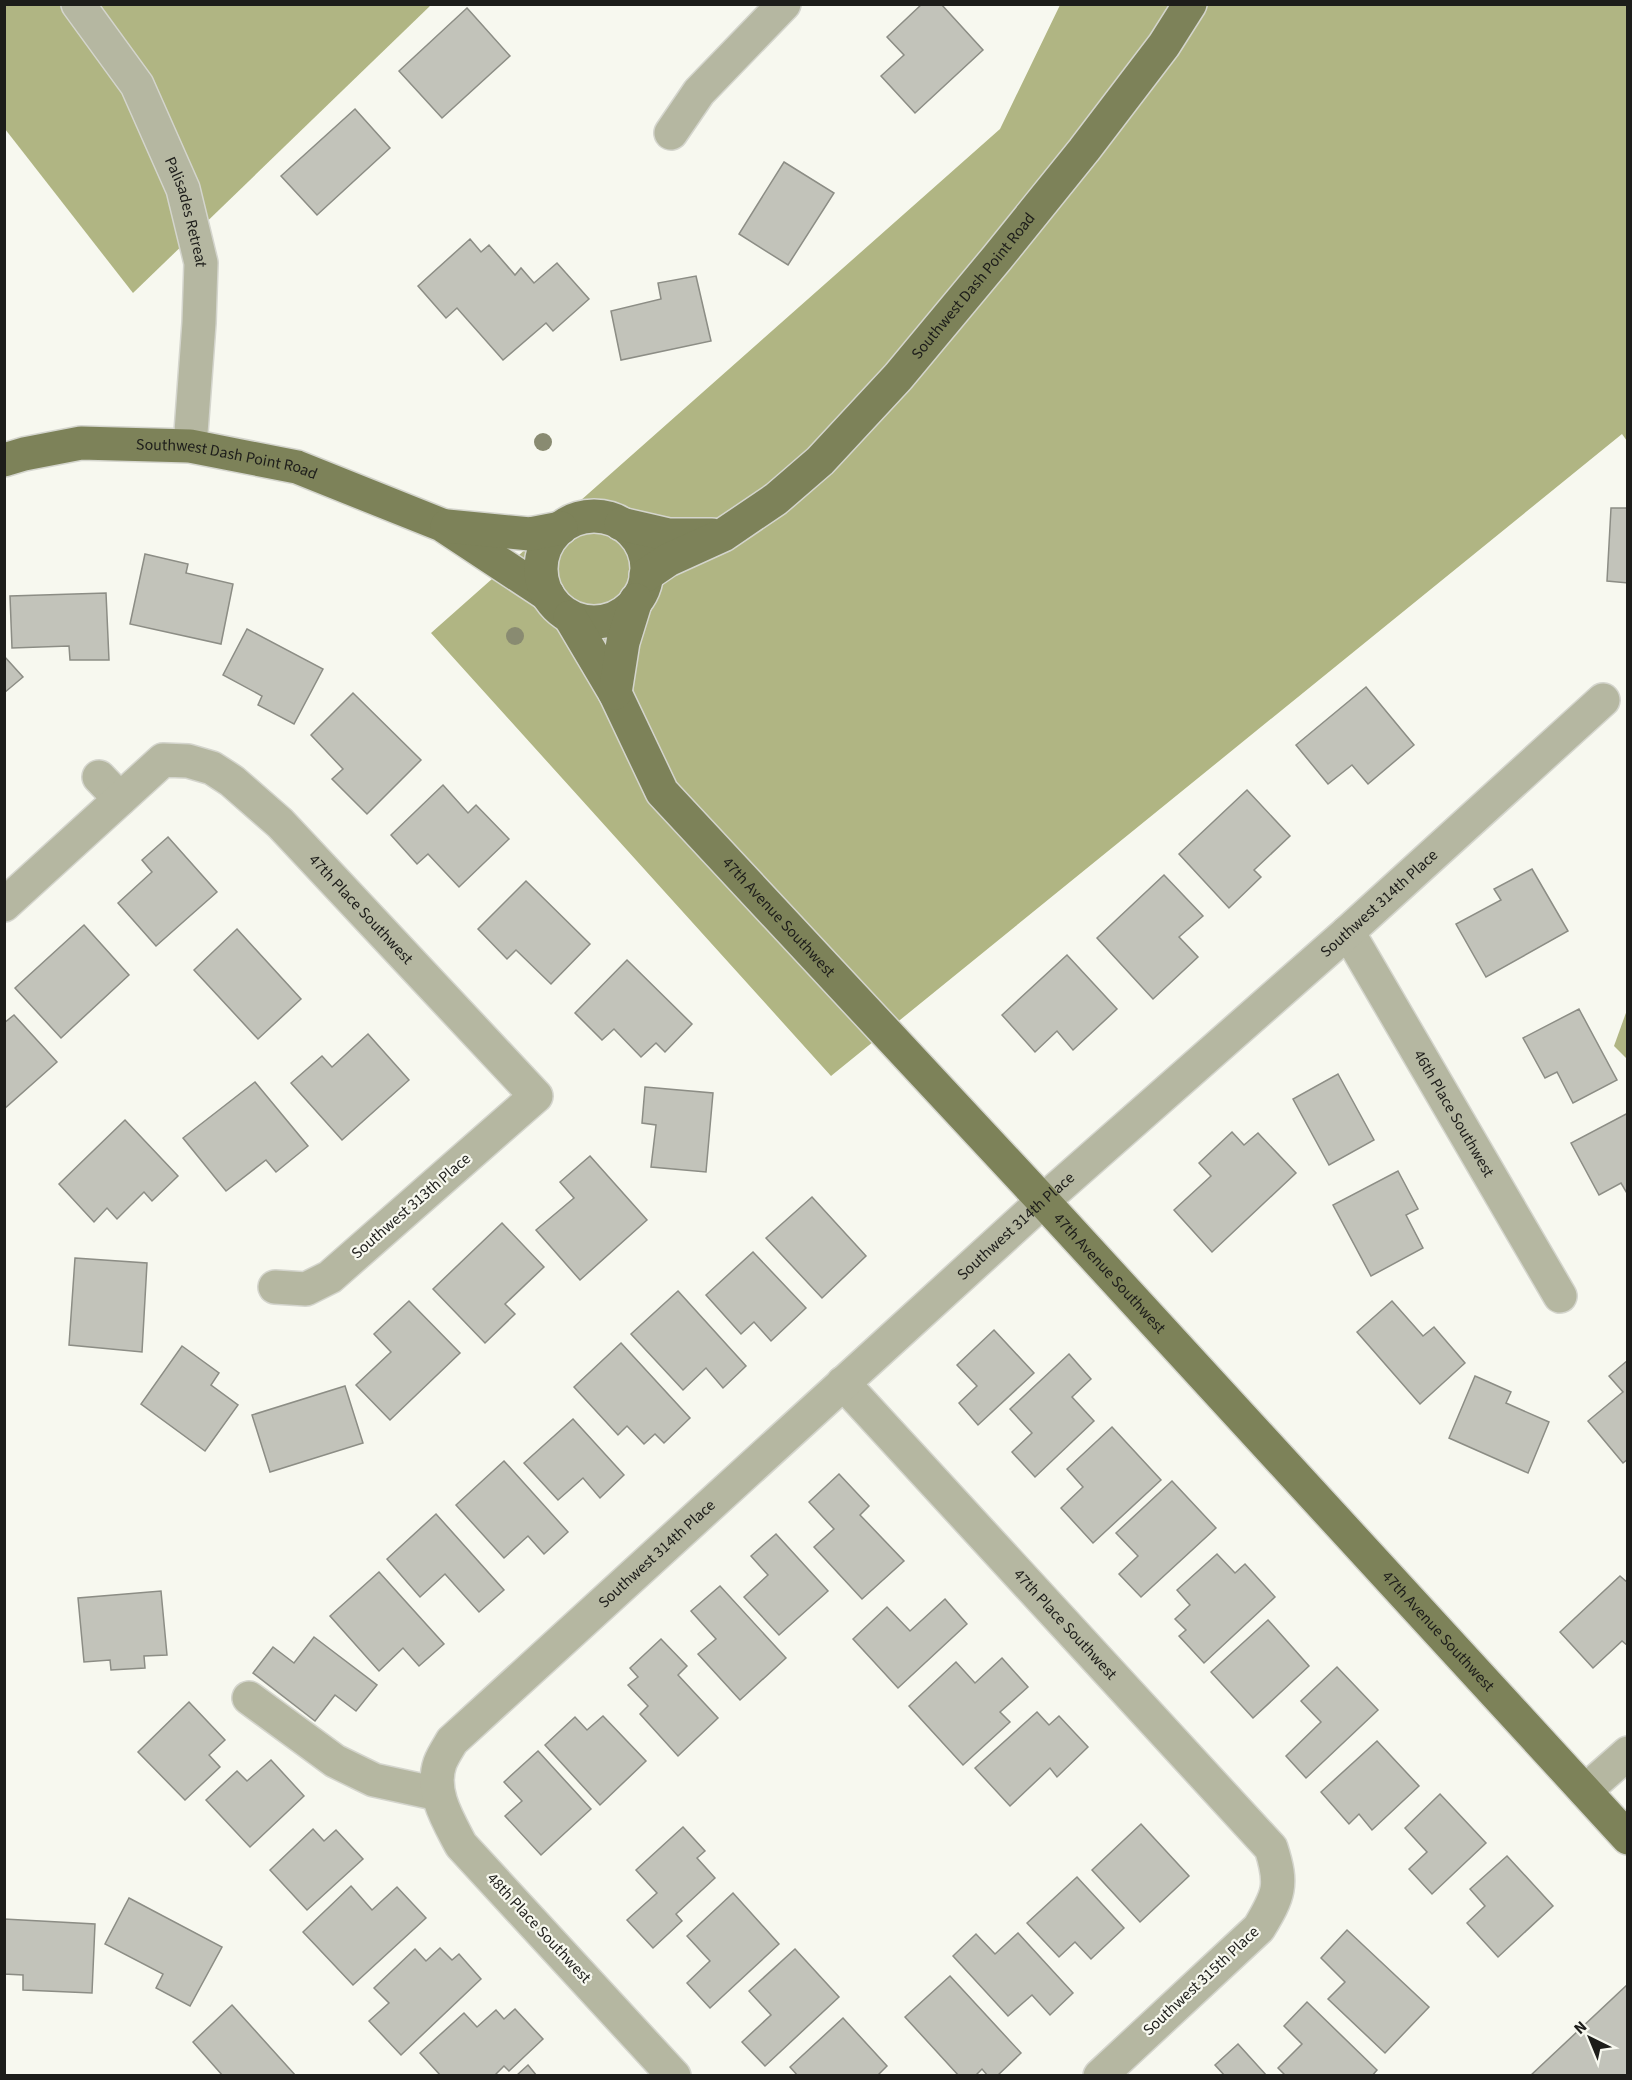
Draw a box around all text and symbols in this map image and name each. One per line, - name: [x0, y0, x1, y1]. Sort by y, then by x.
- street label: Palisades Retreat: [159, 153, 212, 268]
- street label: Southwest Dash Point Road: [906, 208, 1040, 364]
- street label: Southwest Dash Point Road: [136, 434, 321, 485]
- street label: Southwest 314th Place: [1315, 844, 1443, 963]
- street label: 47th Place Southwest: [304, 849, 418, 970]
- street label: 47th Avenue Southwest: [717, 852, 841, 983]
- street label: 46th Place Southwest: [1408, 1046, 1500, 1182]
- street label: Southwest 313th Place: [347, 1148, 475, 1264]
- street label: Southwest 314th Place: [952, 1167, 1079, 1285]
- street label: 47th Avenue Southwest: [1048, 1208, 1171, 1339]
- street label: Southwest 314th Place: [593, 1494, 720, 1613]
- street label: 47th Place Southwest: [1008, 1564, 1122, 1685]
- street label: 47th Avenue Southwest: [1377, 1566, 1500, 1697]
- street label: 48th Place Southwest: [482, 1868, 596, 1988]
- street label: Southwest 315th Place: [1138, 1921, 1264, 2041]
- north arrow: [1560, 2008, 1620, 2068]
- text: N: [1569, 2016, 1592, 2039]

